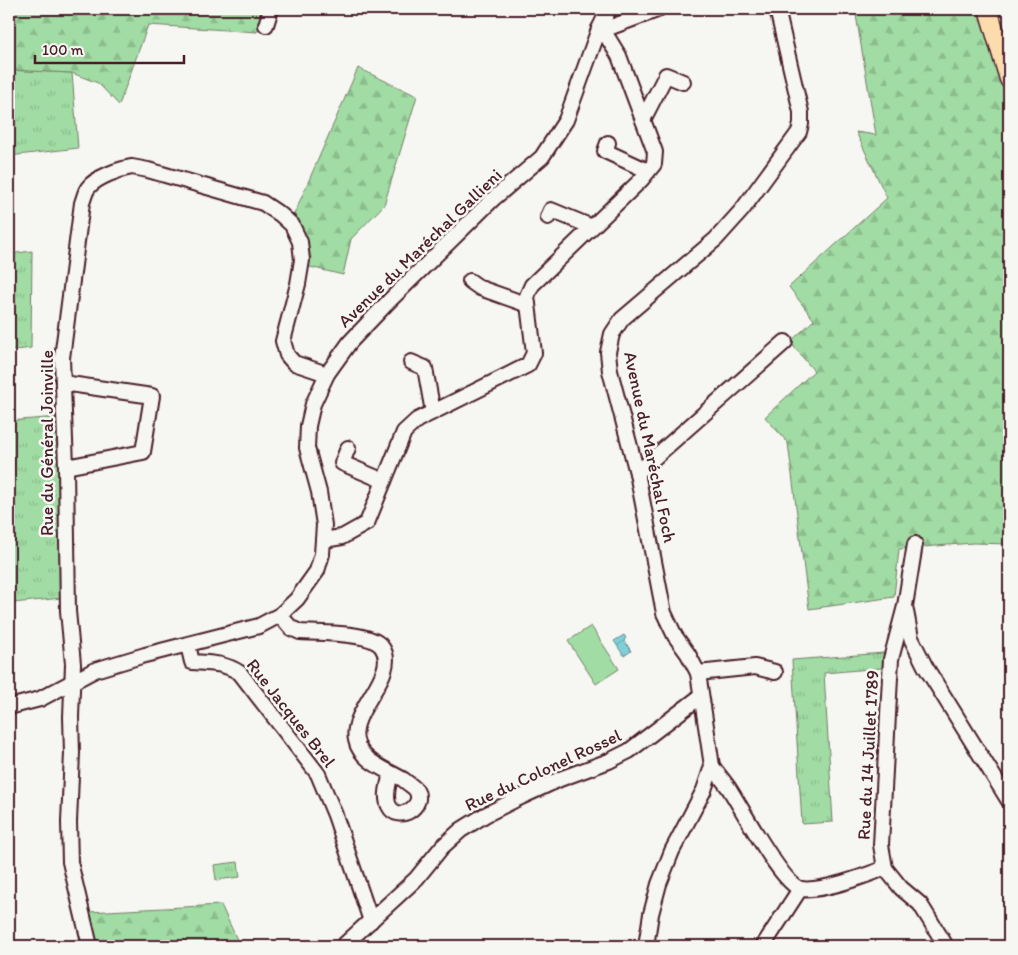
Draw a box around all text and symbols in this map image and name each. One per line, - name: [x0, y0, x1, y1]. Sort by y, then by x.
- scale bar: [35, 32, 184, 64]
- text: 100 m: [42, 41, 84, 59]
- street label: Avenue du Maréchal Gallieni: [334, 164, 506, 332]
- street label: Avenue du Maréchal Foch: [619, 349, 681, 545]
- street label: Rue du Général Joinville: [36, 350, 58, 536]
- street label: Rue Jacques Brel: [242, 654, 340, 772]
- street label: Rue du 14 Juillet 1789: [853, 669, 883, 841]
- street label: Rue du Colonel Rossel: [461, 724, 625, 816]

